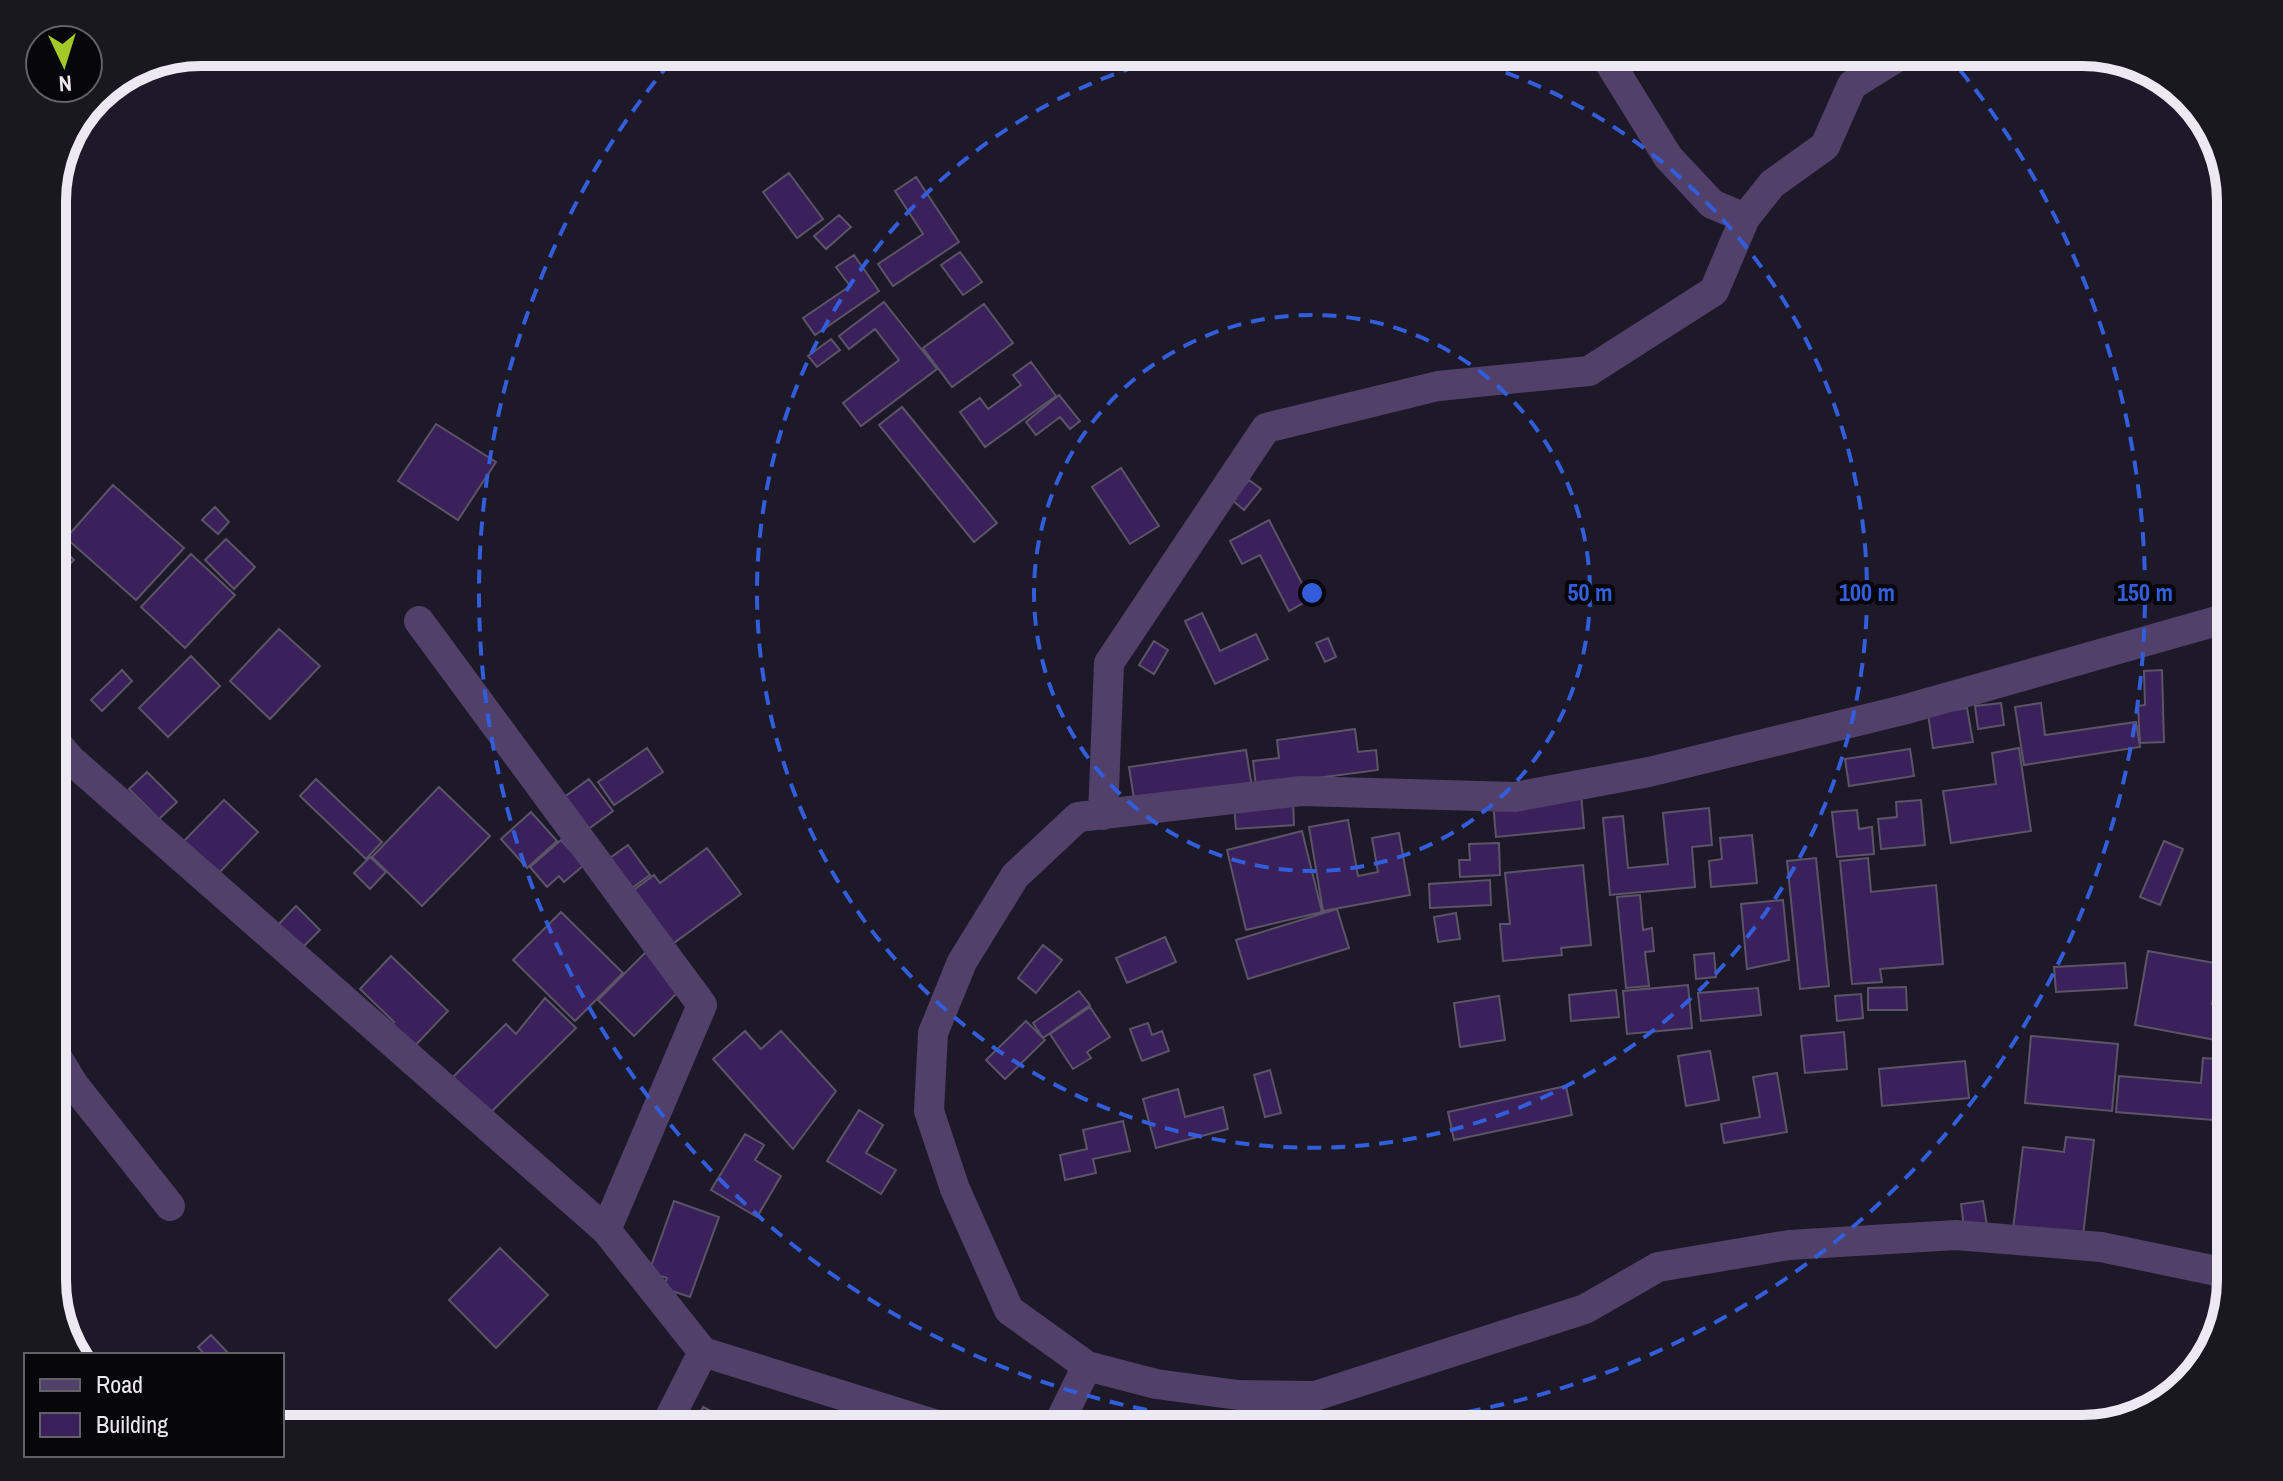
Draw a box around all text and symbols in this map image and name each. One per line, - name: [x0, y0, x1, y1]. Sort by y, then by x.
- north arrow: [24, 24, 104, 104]
- text: N: [58, 69, 73, 99]
- text: 50 m: [1568, 576, 1612, 608]
- text: 100 m: [1839, 576, 1895, 608]
- text: 150 m: [2117, 576, 2173, 608]
- centre of rings: [1298, 579, 1326, 607]
- legend: [24, 1353, 284, 1457]
- text: Road: [96, 1368, 143, 1400]
- text: Building: [96, 1408, 168, 1440]

